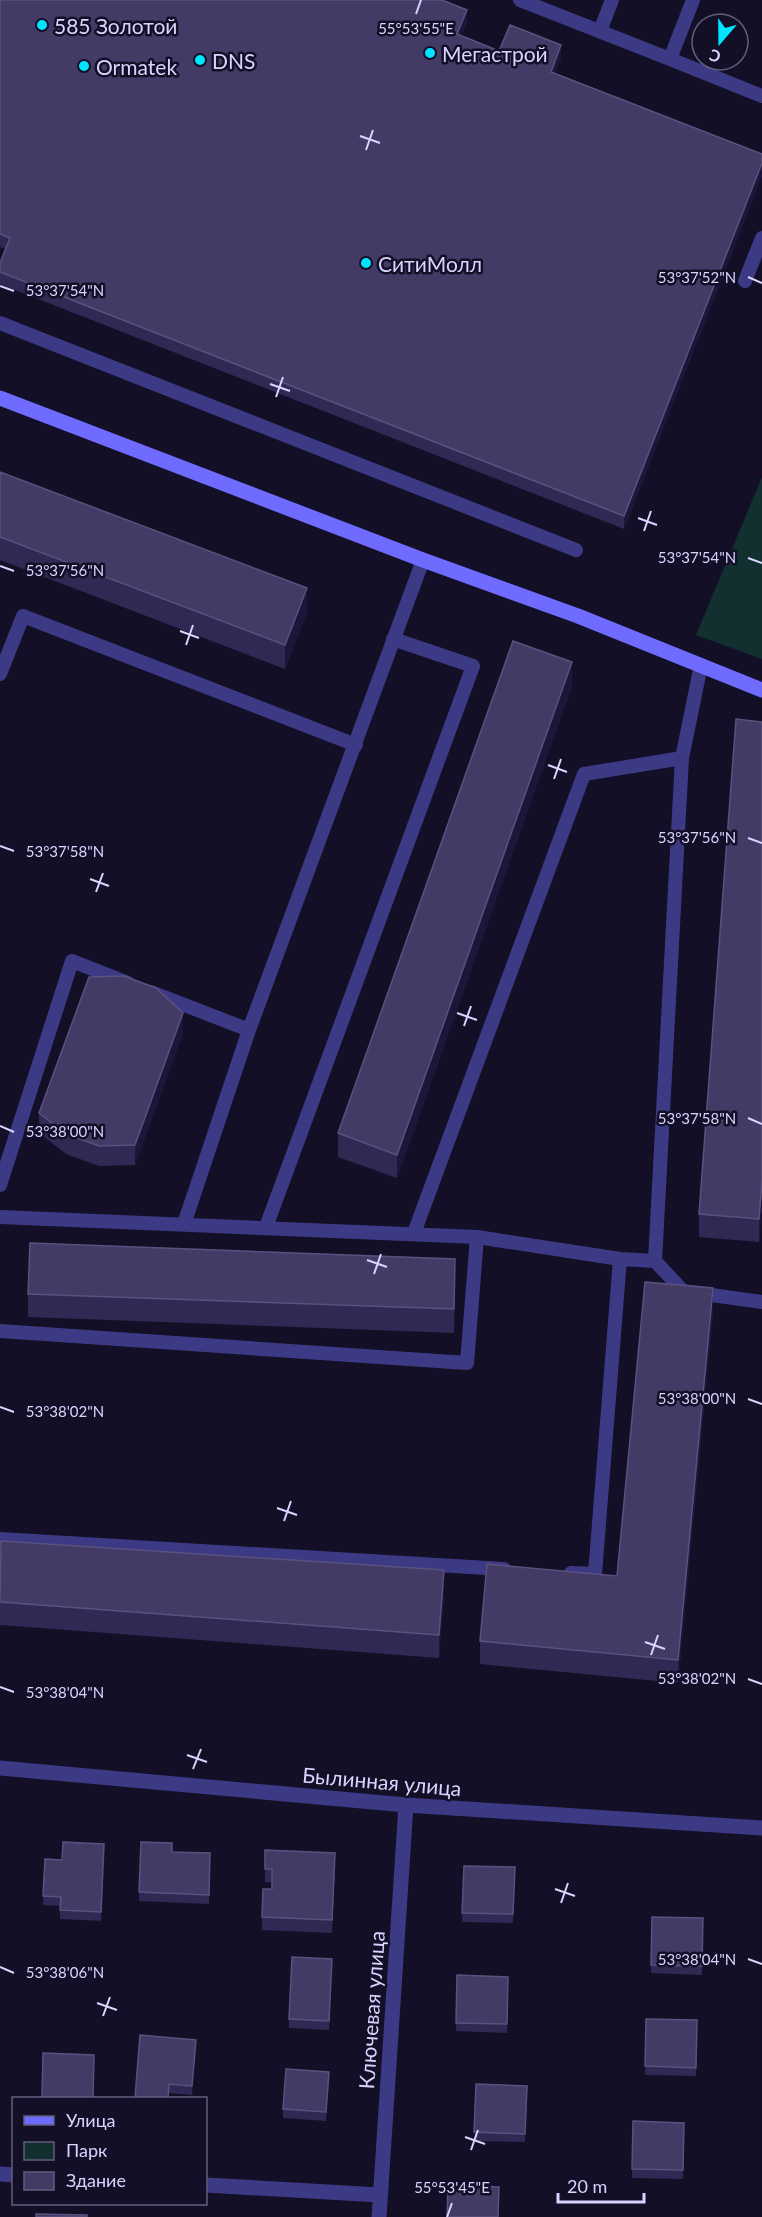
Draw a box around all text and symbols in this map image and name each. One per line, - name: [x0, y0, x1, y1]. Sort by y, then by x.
- north arrow: [690, 12, 750, 72]
- place label: 585 Золотой: [54, 13, 177, 38]
- marker: 585 Золотой: [35, 18, 49, 32]
- text: 55°53'55"E: [378, 19, 454, 37]
- place label: Мегастрой: [442, 41, 548, 66]
- marker: Мегастрой: [423, 46, 437, 60]
- text: С: [706, 46, 723, 67]
- place label: DNS: [212, 48, 255, 73]
- marker: DNS: [193, 53, 207, 67]
- place label: Ormatek: [96, 54, 177, 79]
- marker: Ormatek: [77, 59, 91, 73]
- place label: СитиМолл: [378, 251, 482, 276]
- marker: СитиМолл: [359, 256, 373, 270]
- text: 53°37'52"N: [658, 268, 736, 286]
- text: 53°37'54"N: [26, 281, 104, 299]
- text: 53°37'54"N: [658, 548, 736, 566]
- text: 53°37'56"N: [26, 561, 104, 579]
- text: 53°37'56"N: [658, 828, 736, 846]
- text: 53°37'58"N: [26, 842, 104, 860]
- text: 53°37'58"N: [658, 1109, 736, 1127]
- text: 53°38'00"N: [26, 1122, 104, 1140]
- text: 53°38'00"N: [658, 1389, 736, 1407]
- text: 53°38'02"N: [26, 1402, 104, 1420]
- text: 53°38'02"N: [658, 1669, 736, 1687]
- text: 53°38'04"N: [26, 1683, 104, 1701]
- street label: Былинная улица: [301, 1762, 463, 1800]
- street label: Ключевая улица: [353, 1930, 389, 2090]
- text: 53°38'04"N: [658, 1950, 736, 1968]
- text: 53°38'06"N: [26, 1963, 104, 1981]
- legend: [12, 2097, 207, 2205]
- text: Улица: [66, 2109, 116, 2131]
- text: Парк: [66, 2139, 108, 2161]
- scale bar: [558, 2166, 644, 2204]
- text: Здание: [66, 2169, 126, 2191]
- text: 20 m: [567, 2175, 607, 2197]
- text: 55°53'45"E: [414, 2178, 490, 2196]

